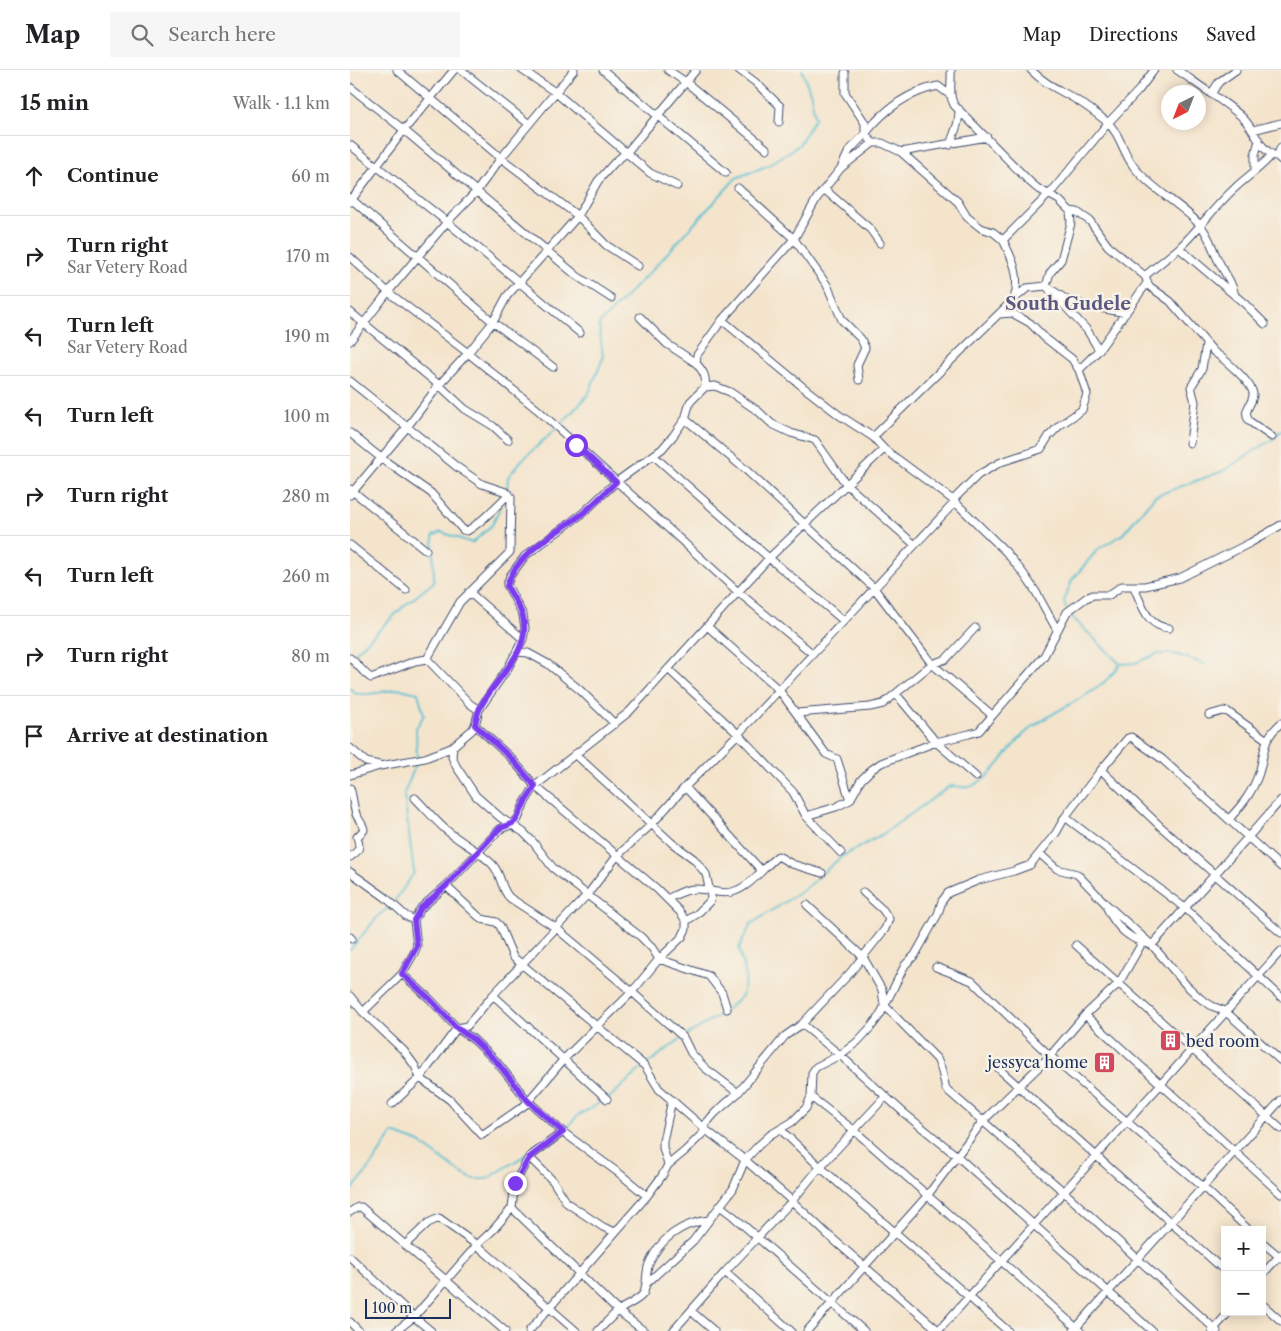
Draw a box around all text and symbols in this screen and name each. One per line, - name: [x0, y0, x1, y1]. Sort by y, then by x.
- search box: [110, 12, 460, 57]
- text: Map: [25, 20, 80, 49]
- icon: search: [128, 21, 156, 49]
- text: Search here: [168, 23, 276, 46]
- text: Map: [1022, 24, 1061, 46]
- text: Directions: [1089, 24, 1178, 46]
- text: Saved: [1206, 24, 1256, 46]
- north arrow: [1161, 85, 1206, 130]
- text: 15 min: [20, 90, 89, 115]
- text: Walk · 1.1 km: [233, 93, 330, 113]
- icon: ahead: [20, 162, 48, 190]
- text: Continue: [67, 164, 159, 187]
- text: 60 m: [291, 166, 330, 186]
- text: Turn right: [67, 234, 168, 257]
- icon: right: [20, 242, 48, 270]
- text: 170 m: [286, 246, 330, 266]
- text: Sar Vetery Road: [67, 257, 188, 277]
- district label: South Gudele: [1005, 293, 1131, 315]
- text: Turn left: [67, 314, 154, 337]
- icon: left: [20, 322, 48, 350]
- text: 190 m: [285, 326, 330, 346]
- text: Sar Vetery Road: [67, 337, 188, 357]
- icon: left: [20, 402, 48, 430]
- text: Turn left: [67, 404, 154, 427]
- text: 100 m: [284, 406, 330, 426]
- route start: [565, 434, 588, 457]
- icon: right: [20, 482, 48, 510]
- text: Turn right: [67, 484, 168, 507]
- text: 280 m: [282, 486, 330, 506]
- icon: left: [20, 562, 48, 590]
- text: Turn left: [67, 564, 154, 587]
- text: 260 m: [282, 566, 330, 586]
- icon: right: [20, 642, 48, 670]
- text: Turn right: [67, 644, 168, 667]
- text: 80 m: [291, 646, 330, 666]
- icon: arrive: [20, 722, 48, 750]
- text: Arrive at destination: [67, 724, 268, 747]
- building icon: bed room: [1158, 1029, 1182, 1053]
- place label: bed room: [1186, 1031, 1260, 1051]
- building icon: jessyca home: [1092, 1050, 1116, 1074]
- place label: jessyca home: [985, 1052, 1088, 1072]
- route end: [504, 1172, 527, 1195]
- map controls: [1221, 1226, 1266, 1316]
- button: +: [1221, 1226, 1266, 1271]
- button: −: [1221, 1271, 1266, 1316]
- scale bar: [365, 1296, 451, 1319]
- text: 100 m: [372, 1299, 412, 1317]

